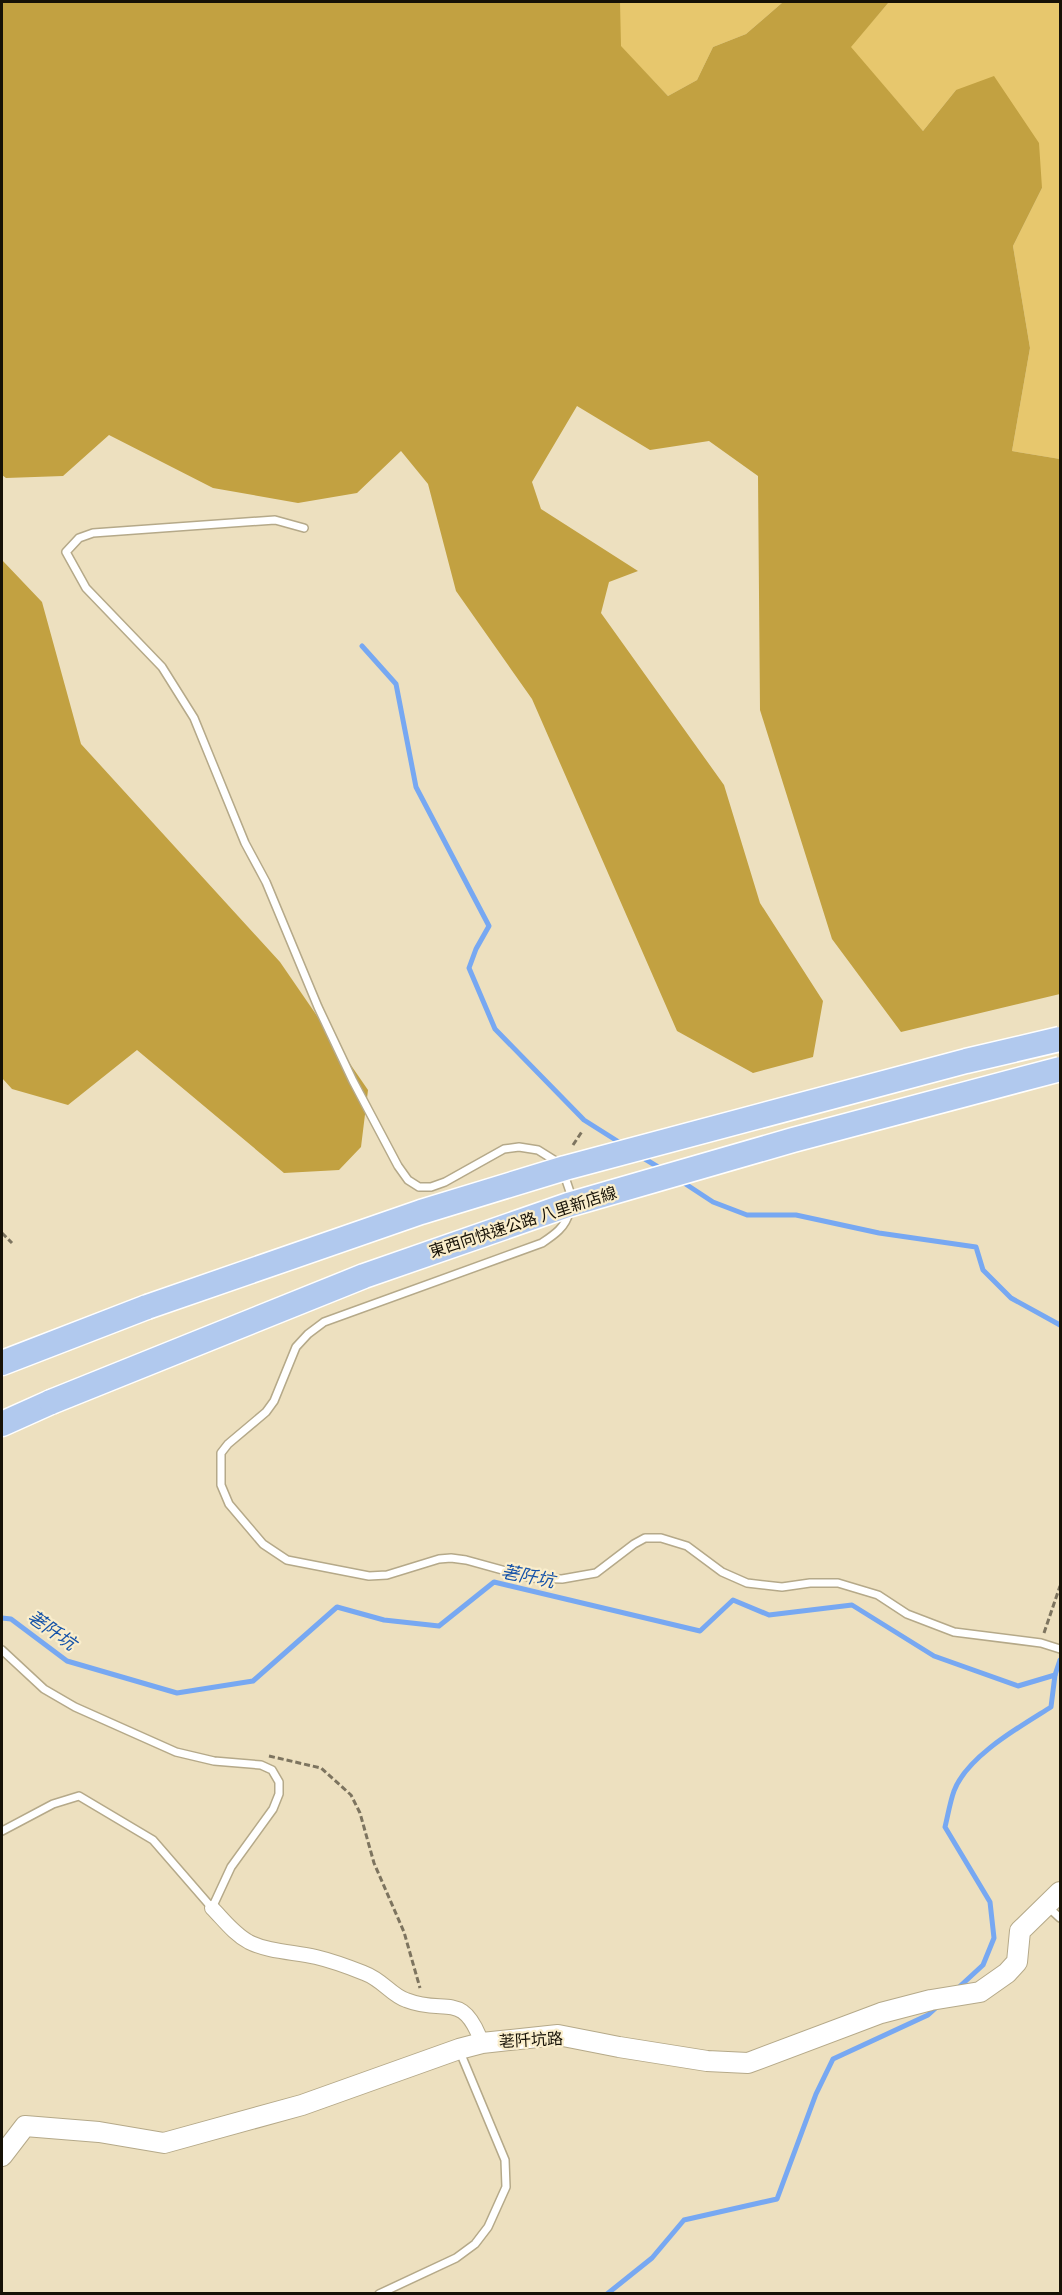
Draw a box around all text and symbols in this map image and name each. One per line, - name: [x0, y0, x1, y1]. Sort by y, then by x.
- street label: 東西向快速公路 八里新店線: [427, 1183, 619, 1261]
- water label: 荖阡坑: [499, 1561, 559, 1592]
- water label: 荖阡坑: [24, 1606, 83, 1656]
- street label: 荖阡坑路: [499, 2029, 563, 2051]

